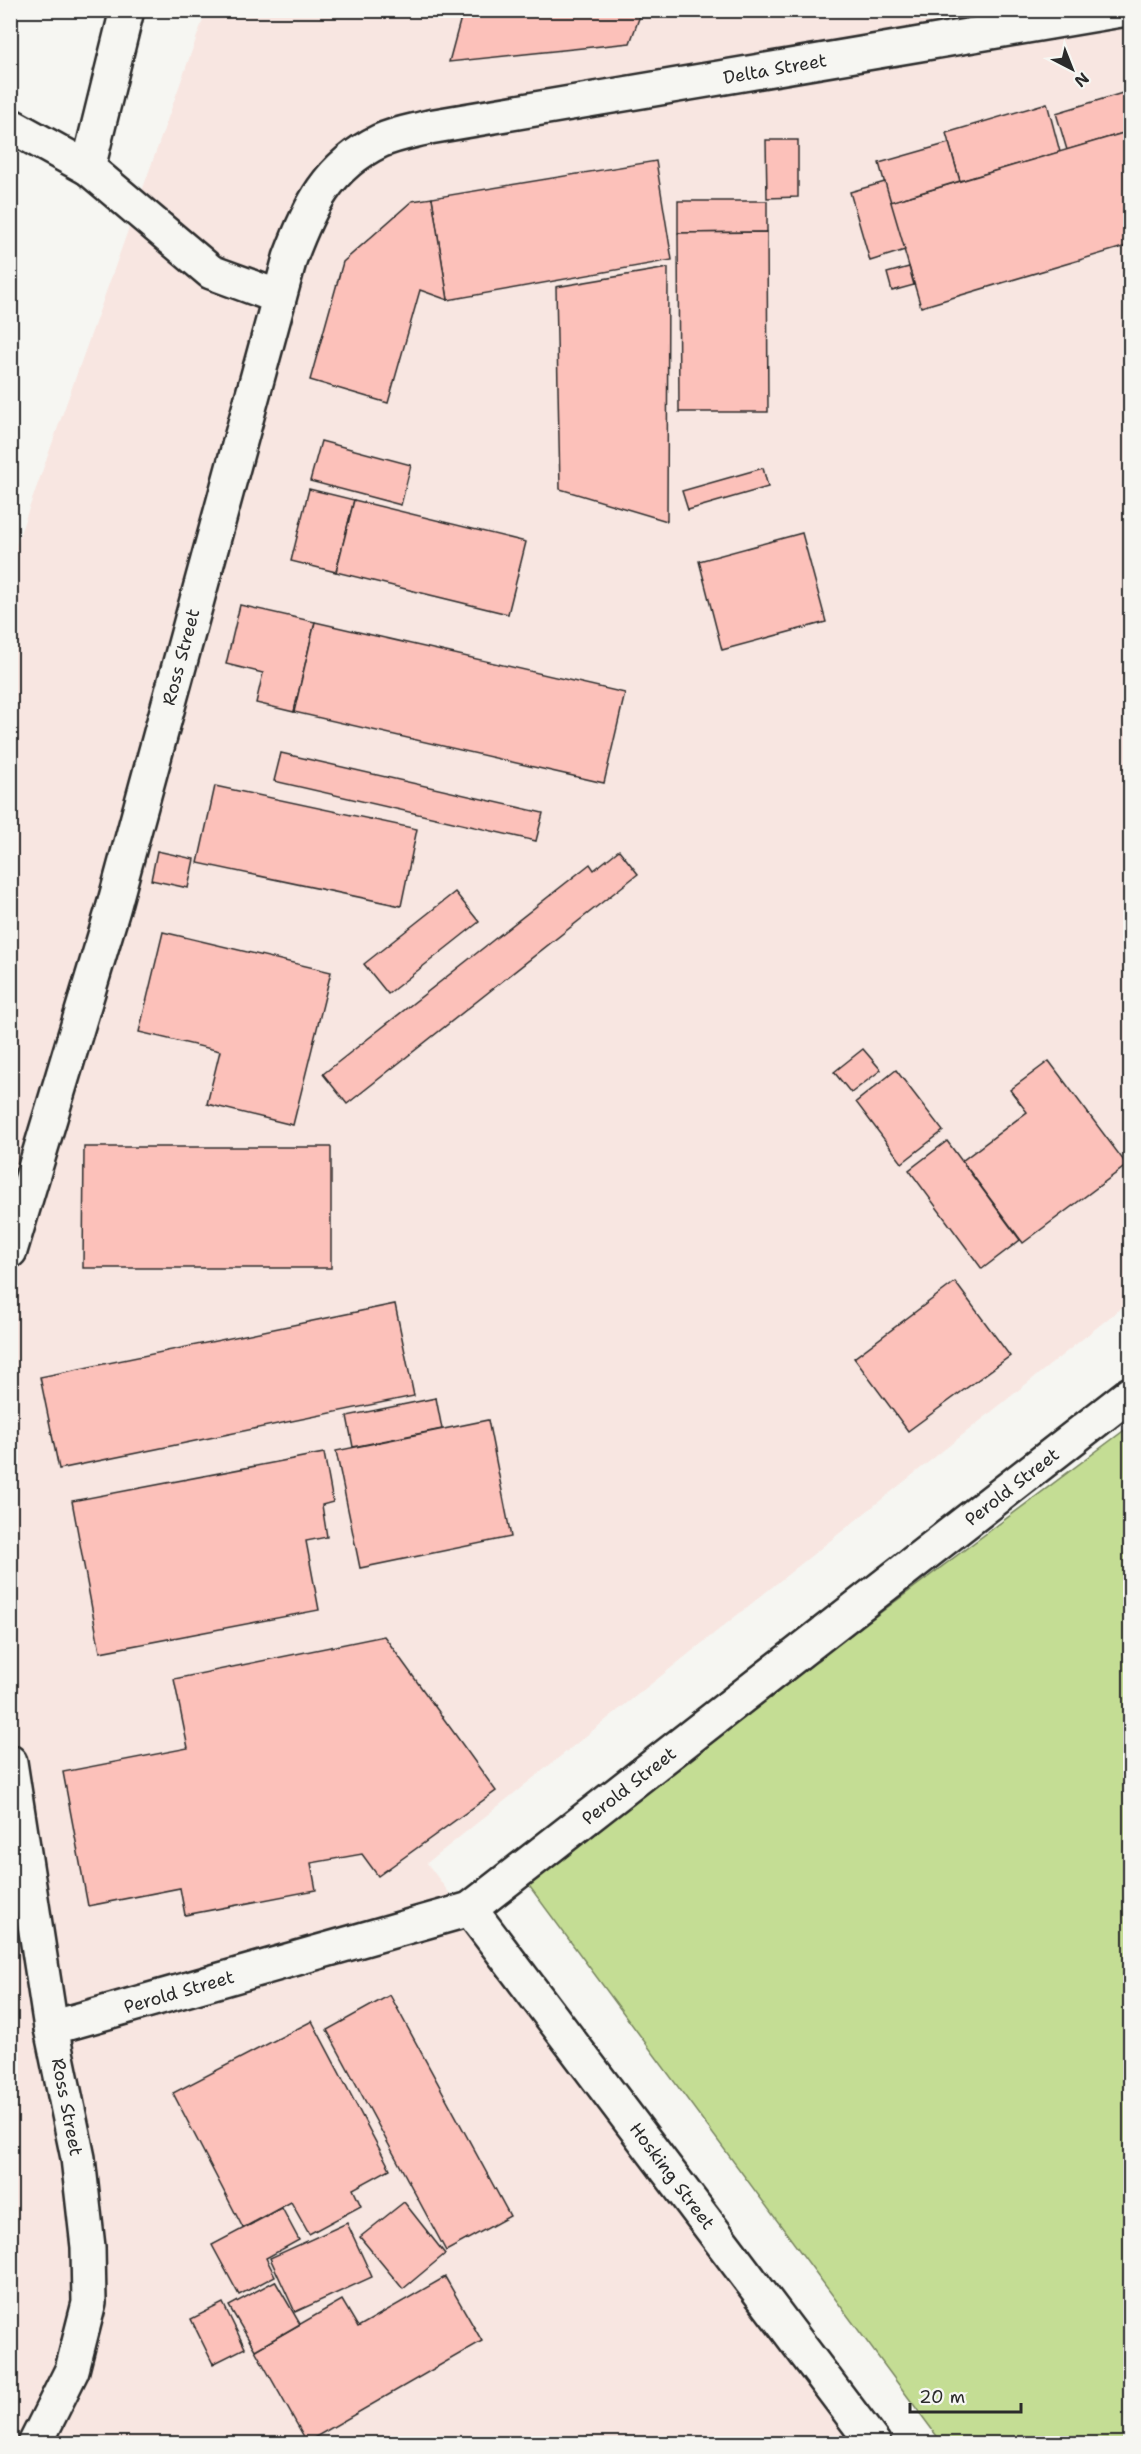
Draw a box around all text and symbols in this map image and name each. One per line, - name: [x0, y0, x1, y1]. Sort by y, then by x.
- north arrow: [1042, 39, 1102, 99]
- street label: Delta Street: [721, 48, 829, 90]
- text: N: [1070, 68, 1093, 92]
- street label: Ross Street: [157, 606, 205, 708]
- street label: Perold Street: [960, 1442, 1064, 1531]
- street label: Perold Street: [577, 1741, 681, 1830]
- street label: Perold Street: [121, 1965, 237, 2019]
- street label: Ross Street: [46, 2056, 88, 2158]
- street label: Hosking Street: [624, 2118, 720, 2234]
- scale bar: [910, 2376, 1021, 2414]
- text: 20 m: [919, 2385, 965, 2409]

